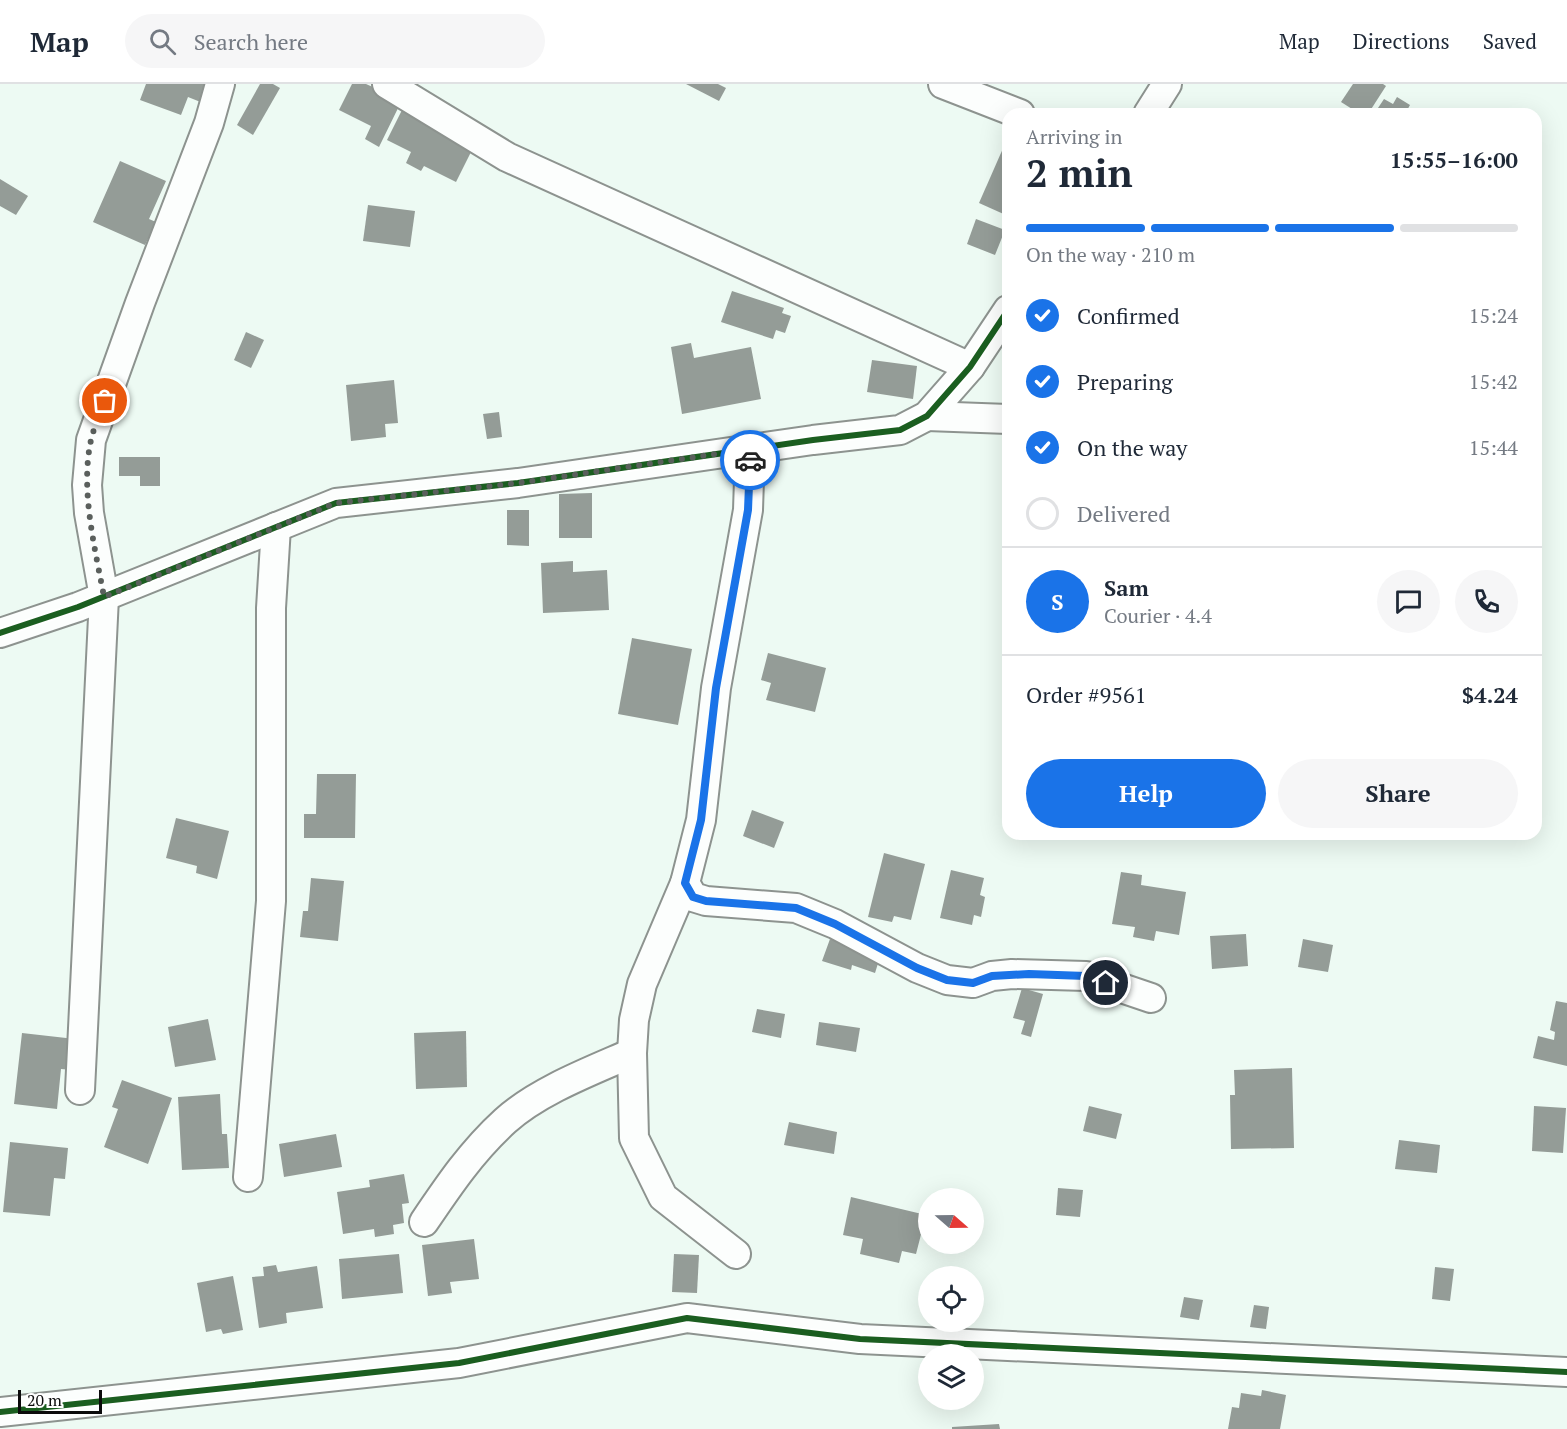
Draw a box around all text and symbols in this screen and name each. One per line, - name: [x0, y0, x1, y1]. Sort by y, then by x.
- search box: [125, 14, 545, 68]
- text: Map: [30, 23, 89, 60]
- icon: search: [146, 25, 179, 58]
- text: Search here: [194, 27, 308, 56]
- text: Map: [1279, 27, 1320, 55]
- text: Directions: [1353, 27, 1450, 55]
- text: Saved: [1483, 27, 1537, 55]
- text: Arriving in: [1026, 123, 1122, 150]
- text: 15:55–16:00: [1390, 145, 1518, 174]
- text: 2 min: [1026, 146, 1133, 198]
- text: On the way · 210 m: [1026, 241, 1195, 268]
- icon: check: [1026, 299, 1059, 332]
- text: Confirmed: [1077, 301, 1180, 330]
- text: 15:24: [1469, 302, 1518, 329]
- icon: check: [1026, 365, 1059, 398]
- text: Preparing: [1077, 367, 1173, 396]
- text: 15:42: [1469, 368, 1518, 395]
- pin: [79, 375, 130, 426]
- icon: bag: [88, 384, 121, 417]
- courier: [720, 430, 780, 490]
- icon: check: [1026, 431, 1059, 464]
- text: On the way: [1077, 433, 1187, 462]
- text: 15:44: [1469, 434, 1518, 461]
- icon: car: [734, 444, 767, 477]
- text: Delivered: [1077, 499, 1170, 528]
- button: chat: [1377, 570, 1440, 633]
- button: phone: [1455, 570, 1518, 633]
- text: Sam: [1104, 573, 1149, 602]
- text: S: [1051, 587, 1064, 616]
- text: Courier · 4.4: [1104, 602, 1212, 629]
- text: Order #9561: [1026, 680, 1146, 709]
- text: $4.24: [1462, 680, 1518, 709]
- button: Help: [1026, 759, 1266, 828]
- button: Share: [1278, 759, 1518, 828]
- pin: [1080, 957, 1131, 1008]
- icon: home: [1089, 966, 1122, 999]
- north arrow: [918, 1188, 984, 1254]
- map controls: [918, 1188, 984, 1410]
- button: locate: [918, 1266, 984, 1332]
- button: layers: [918, 1344, 984, 1410]
- scale bar: [18, 1387, 102, 1414]
- text: 20 m: [27, 1389, 62, 1411]

